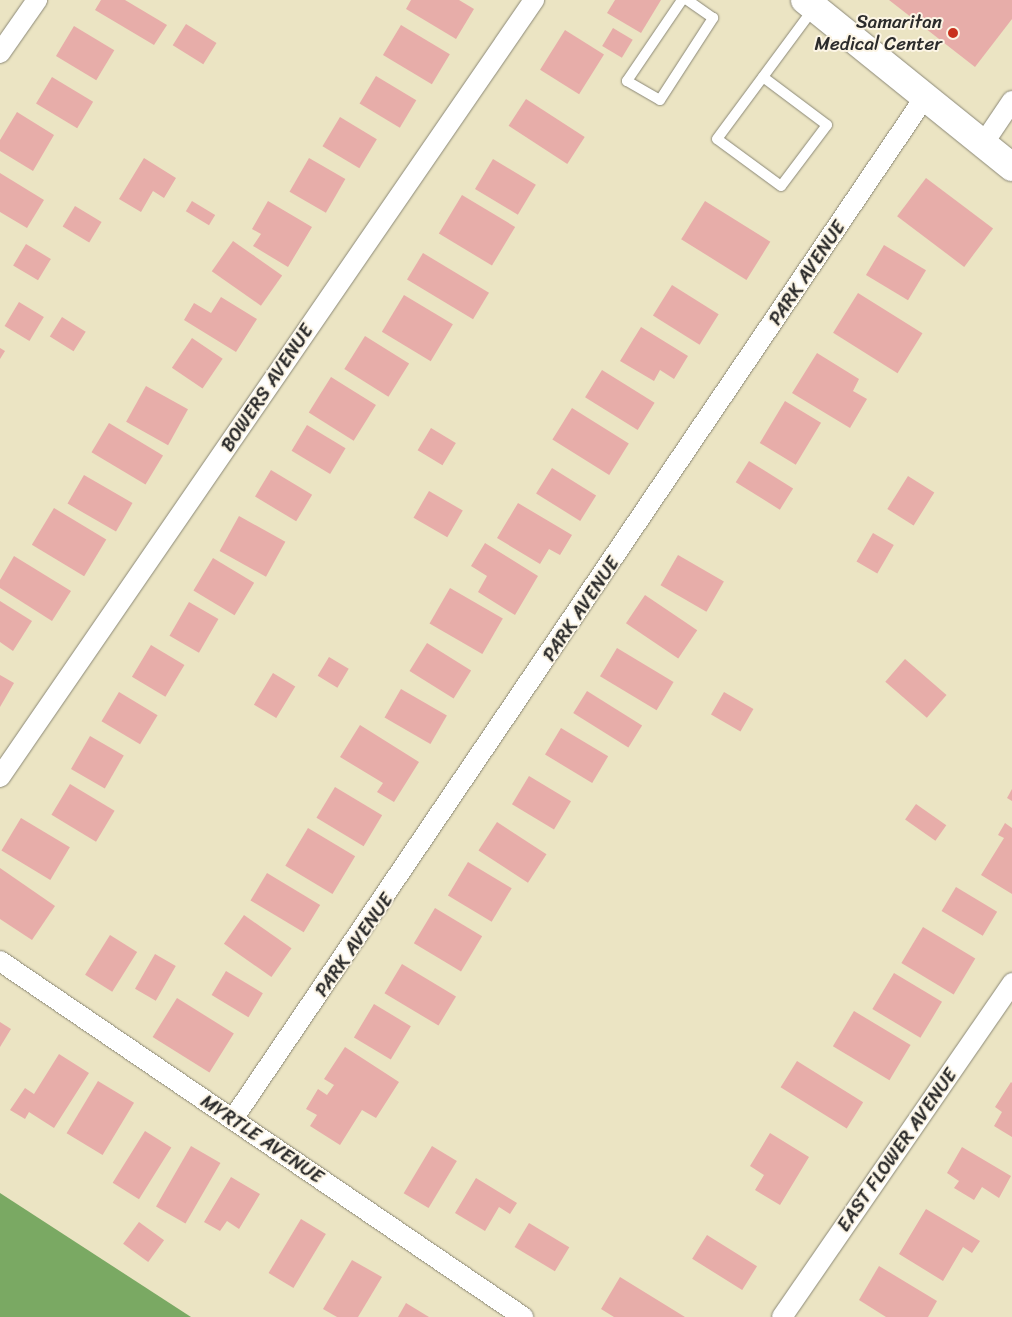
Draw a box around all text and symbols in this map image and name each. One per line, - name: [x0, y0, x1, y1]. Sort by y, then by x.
- place label: Samaritan Medical Center: [814, 11, 942, 55]
- marker: Samaritan Medical Center: [946, 26, 960, 40]
- street label: PARK AVENUE: [764, 217, 850, 329]
- street label: BOWERS AVENUE: [216, 320, 318, 456]
- street label: PARK AVENUE: [538, 553, 624, 665]
- street label: PARK AVENUE: [310, 889, 398, 1001]
- street label: EAST FLOWER AVENUE: [832, 1064, 962, 1236]
- street label: MYRTLE AVENUE: [197, 1090, 327, 1188]

